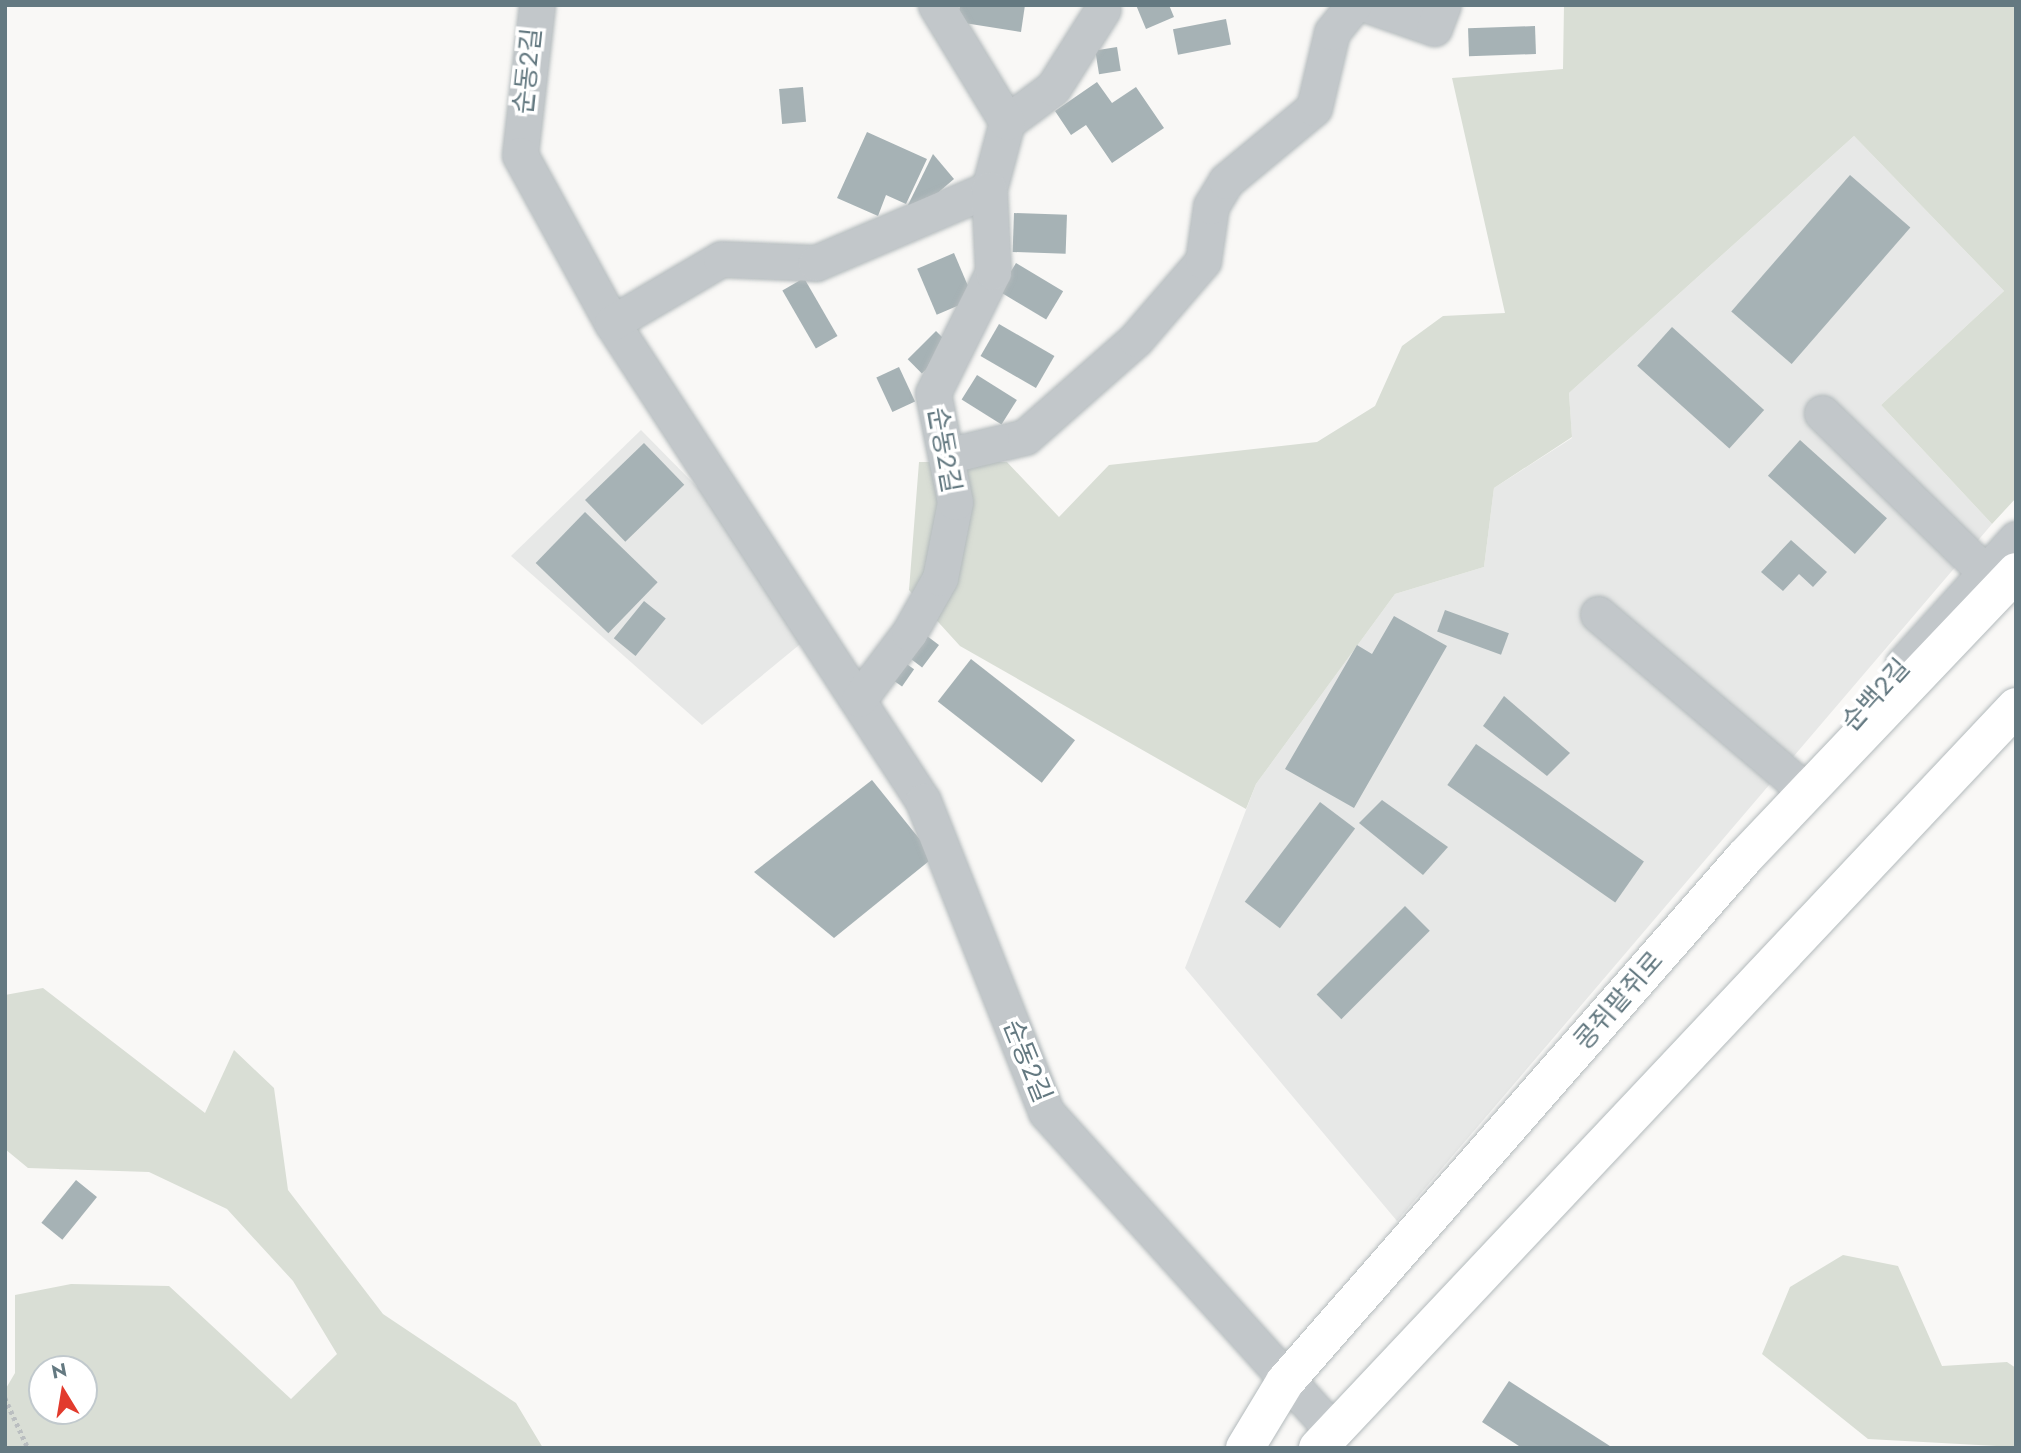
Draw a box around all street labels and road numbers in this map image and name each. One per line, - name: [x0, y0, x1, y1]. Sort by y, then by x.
- street label: 순동2길: [508, 26, 548, 116]
- street label: 순동2길: [921, 405, 967, 495]
- street label: 순백2길: [1835, 652, 1917, 738]
- street label: 콩쥐팥쥐로: [1568, 946, 1670, 1056]
- street label: 순동2길: [996, 1015, 1058, 1107]

